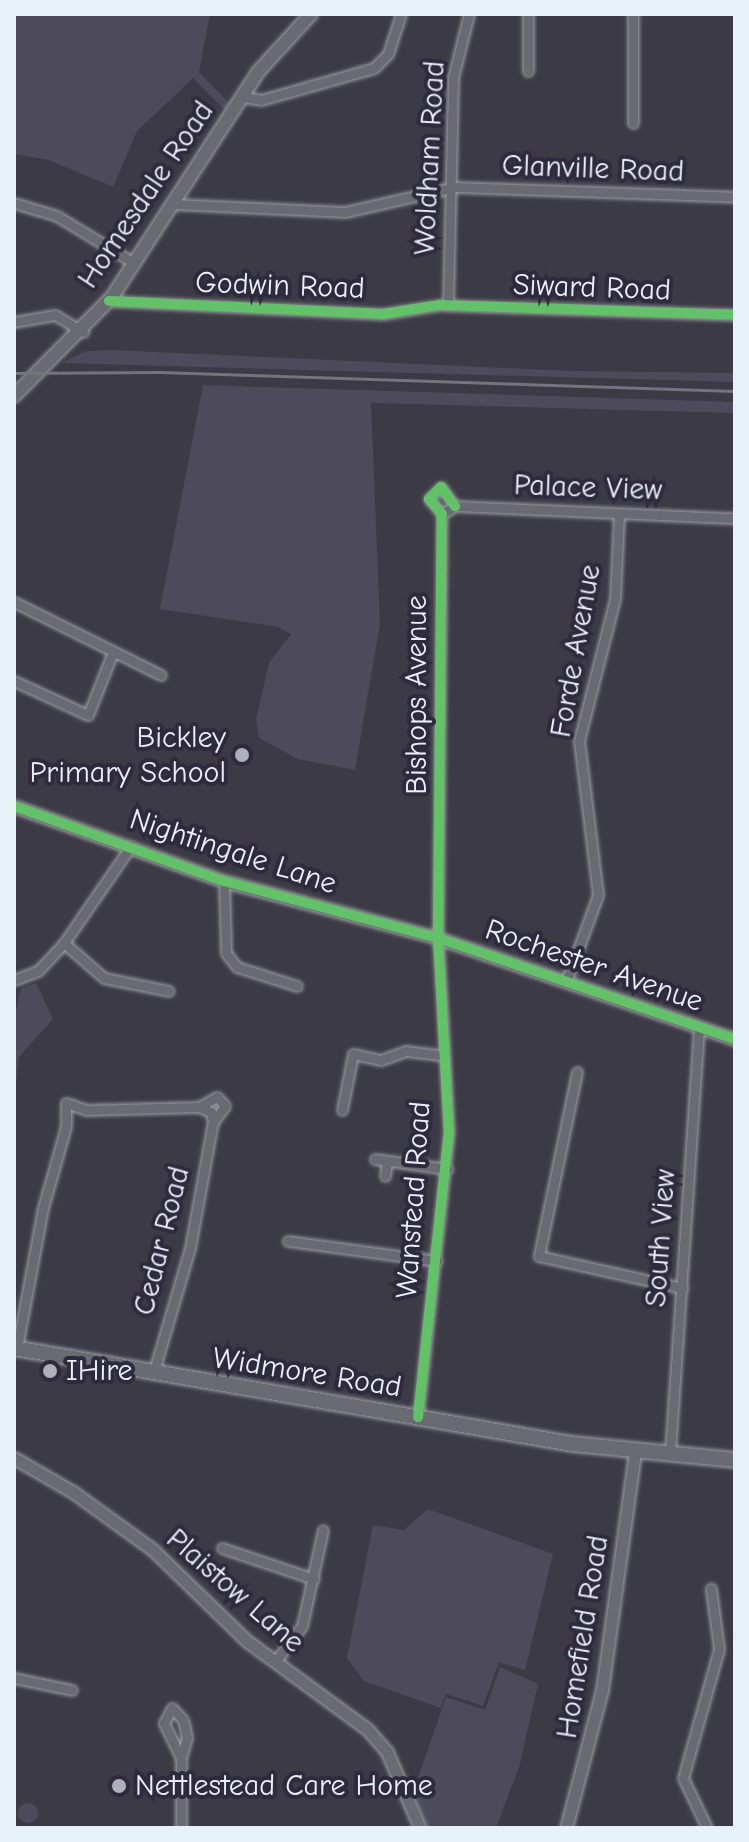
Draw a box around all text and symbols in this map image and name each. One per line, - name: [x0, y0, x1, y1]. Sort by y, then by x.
- street label: Woldham Road: [407, 60, 453, 256]
- street label: Homesdale Road: [70, 95, 222, 295]
- street label: Glanville Road: [501, 148, 685, 190]
- street label: Godwin Road: [195, 265, 365, 307]
- street label: Siward Road: [512, 267, 672, 309]
- street label: Palace View: [513, 467, 663, 509]
- street label: Forde Avenue: [543, 562, 609, 740]
- street label: Bishops Avenue: [399, 595, 435, 795]
- place label: Bickley Primary School: [29, 720, 226, 790]
- marker: Bickley Primary School: [233, 746, 251, 764]
- street label: Nightingale Lane: [125, 802, 341, 902]
- street label: Rochester Avenue: [481, 912, 707, 1020]
- street label: Wanstead Road: [389, 1100, 439, 1300]
- street label: Cedar Road: [126, 1163, 198, 1319]
- street label: South View: [638, 1168, 684, 1308]
- street label: Widmore Road: [210, 1340, 404, 1406]
- place label: IHire: [66, 1353, 133, 1389]
- marker: IHire: [41, 1362, 59, 1380]
- street label: Plaistow Lane: [159, 1521, 311, 1661]
- street label: Homefield Road: [549, 1533, 617, 1741]
- place label: Nettlestead Care Home: [135, 1768, 433, 1804]
- marker: Nettlestead Care Home: [110, 1777, 128, 1795]

